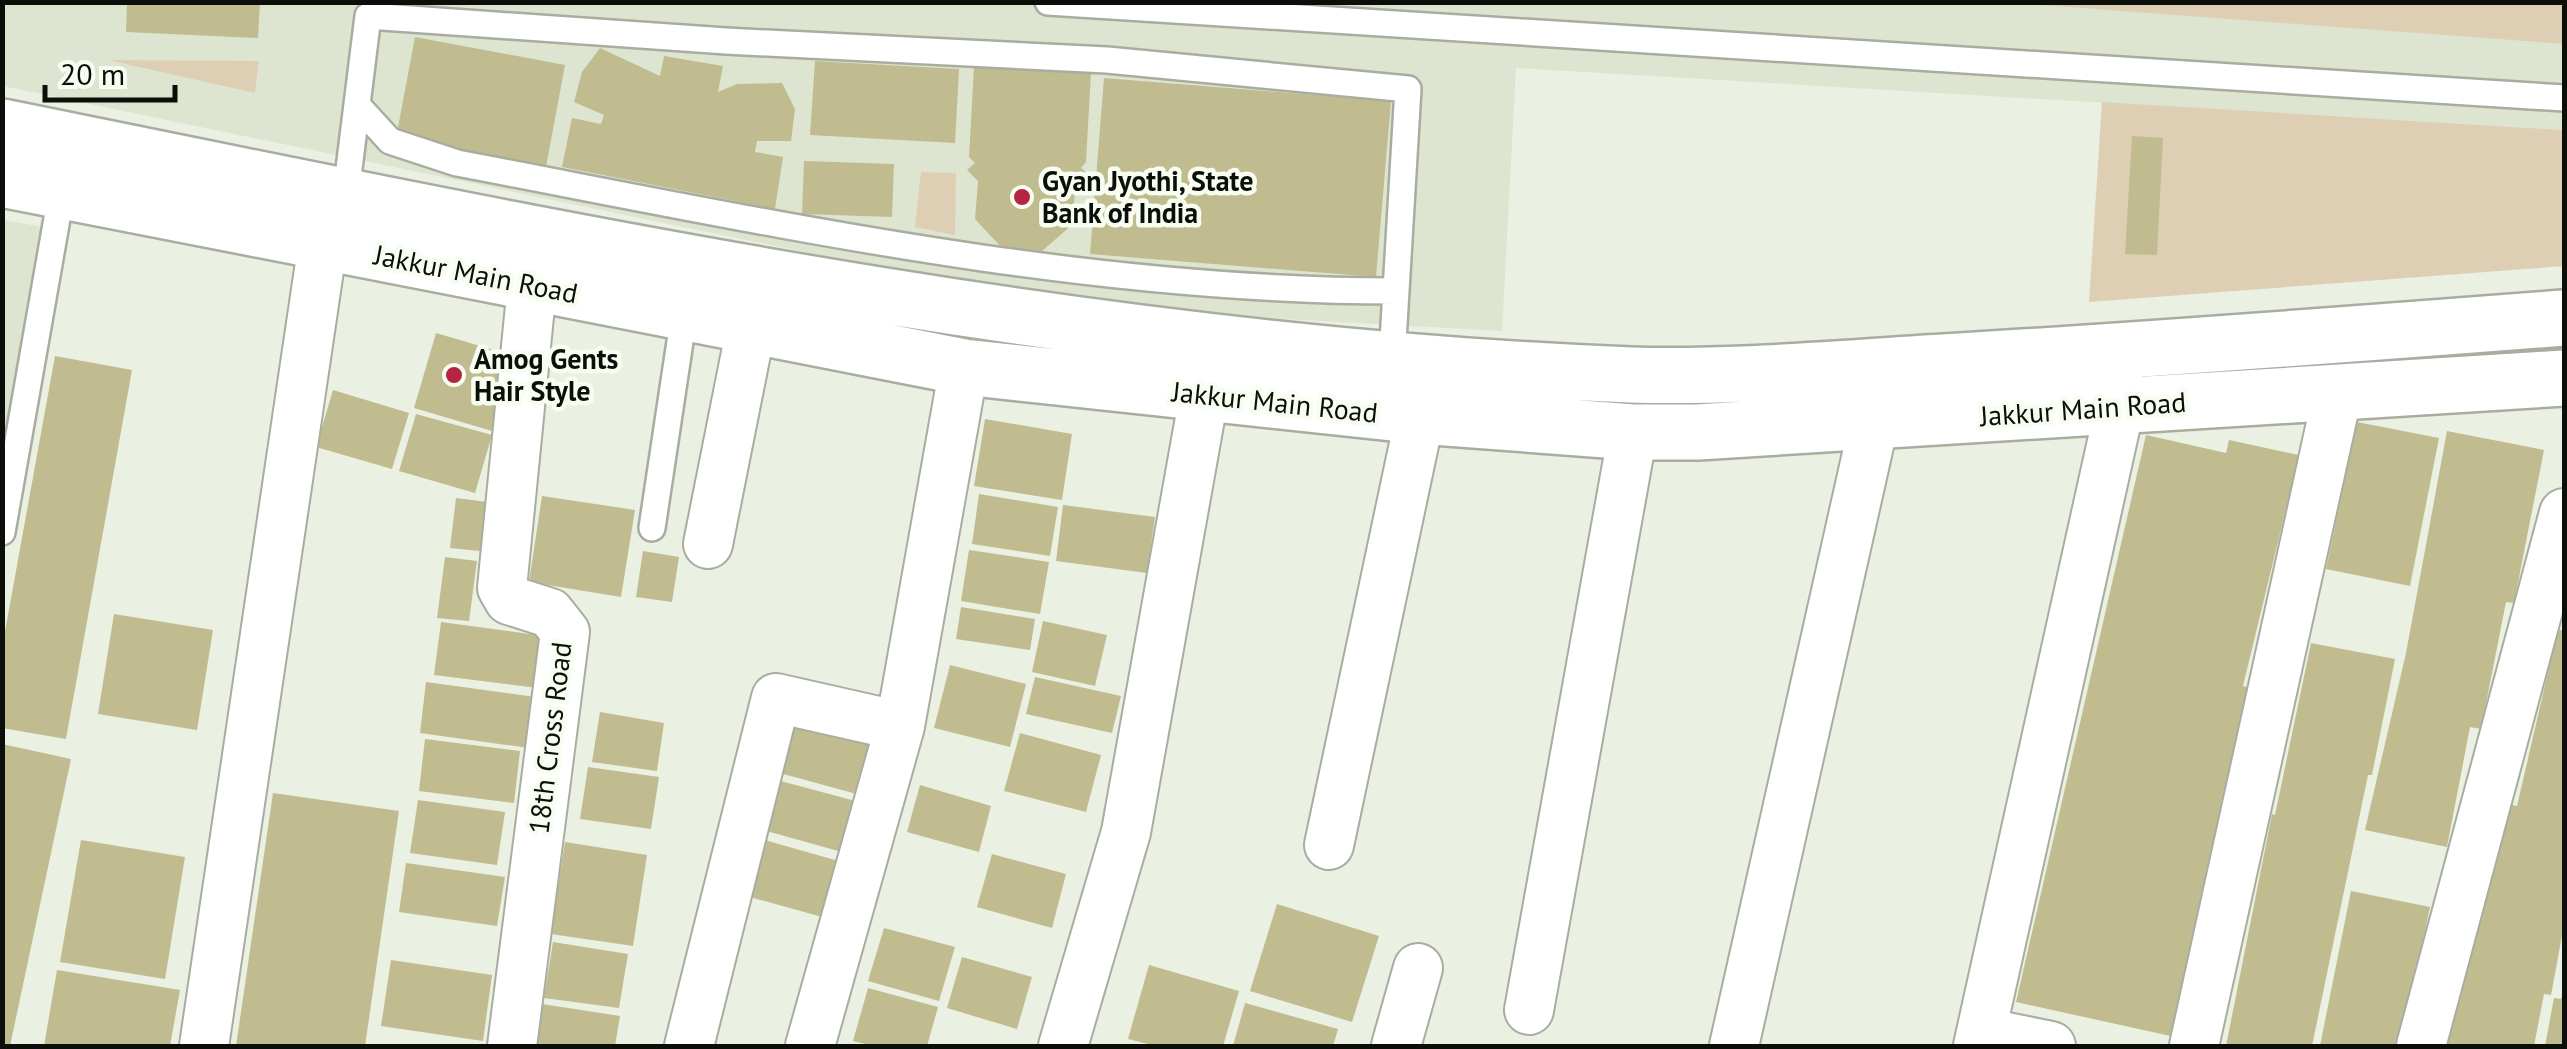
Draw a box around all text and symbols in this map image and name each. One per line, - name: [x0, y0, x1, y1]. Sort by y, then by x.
- scale bar: [45, 40, 175, 102]
- text: 20 m: [60, 54, 125, 93]
- place label: Gyan Jyothi, State Bank of India: [1042, 162, 1253, 231]
- marker: Gyan Jyothi, State Bank of India: [1011, 186, 1033, 208]
- street label: Jakkur Main Road: [370, 235, 581, 311]
- place label: Amog Gents Hair Style: [474, 340, 619, 409]
- marker: Amog Gents Hair Style: [443, 364, 465, 386]
- street label: Jakkur Main Road: [1169, 372, 1380, 431]
- street label: Jakkur Main Road: [1978, 383, 2187, 434]
- street label: 18th Cross Road: [519, 640, 580, 836]

